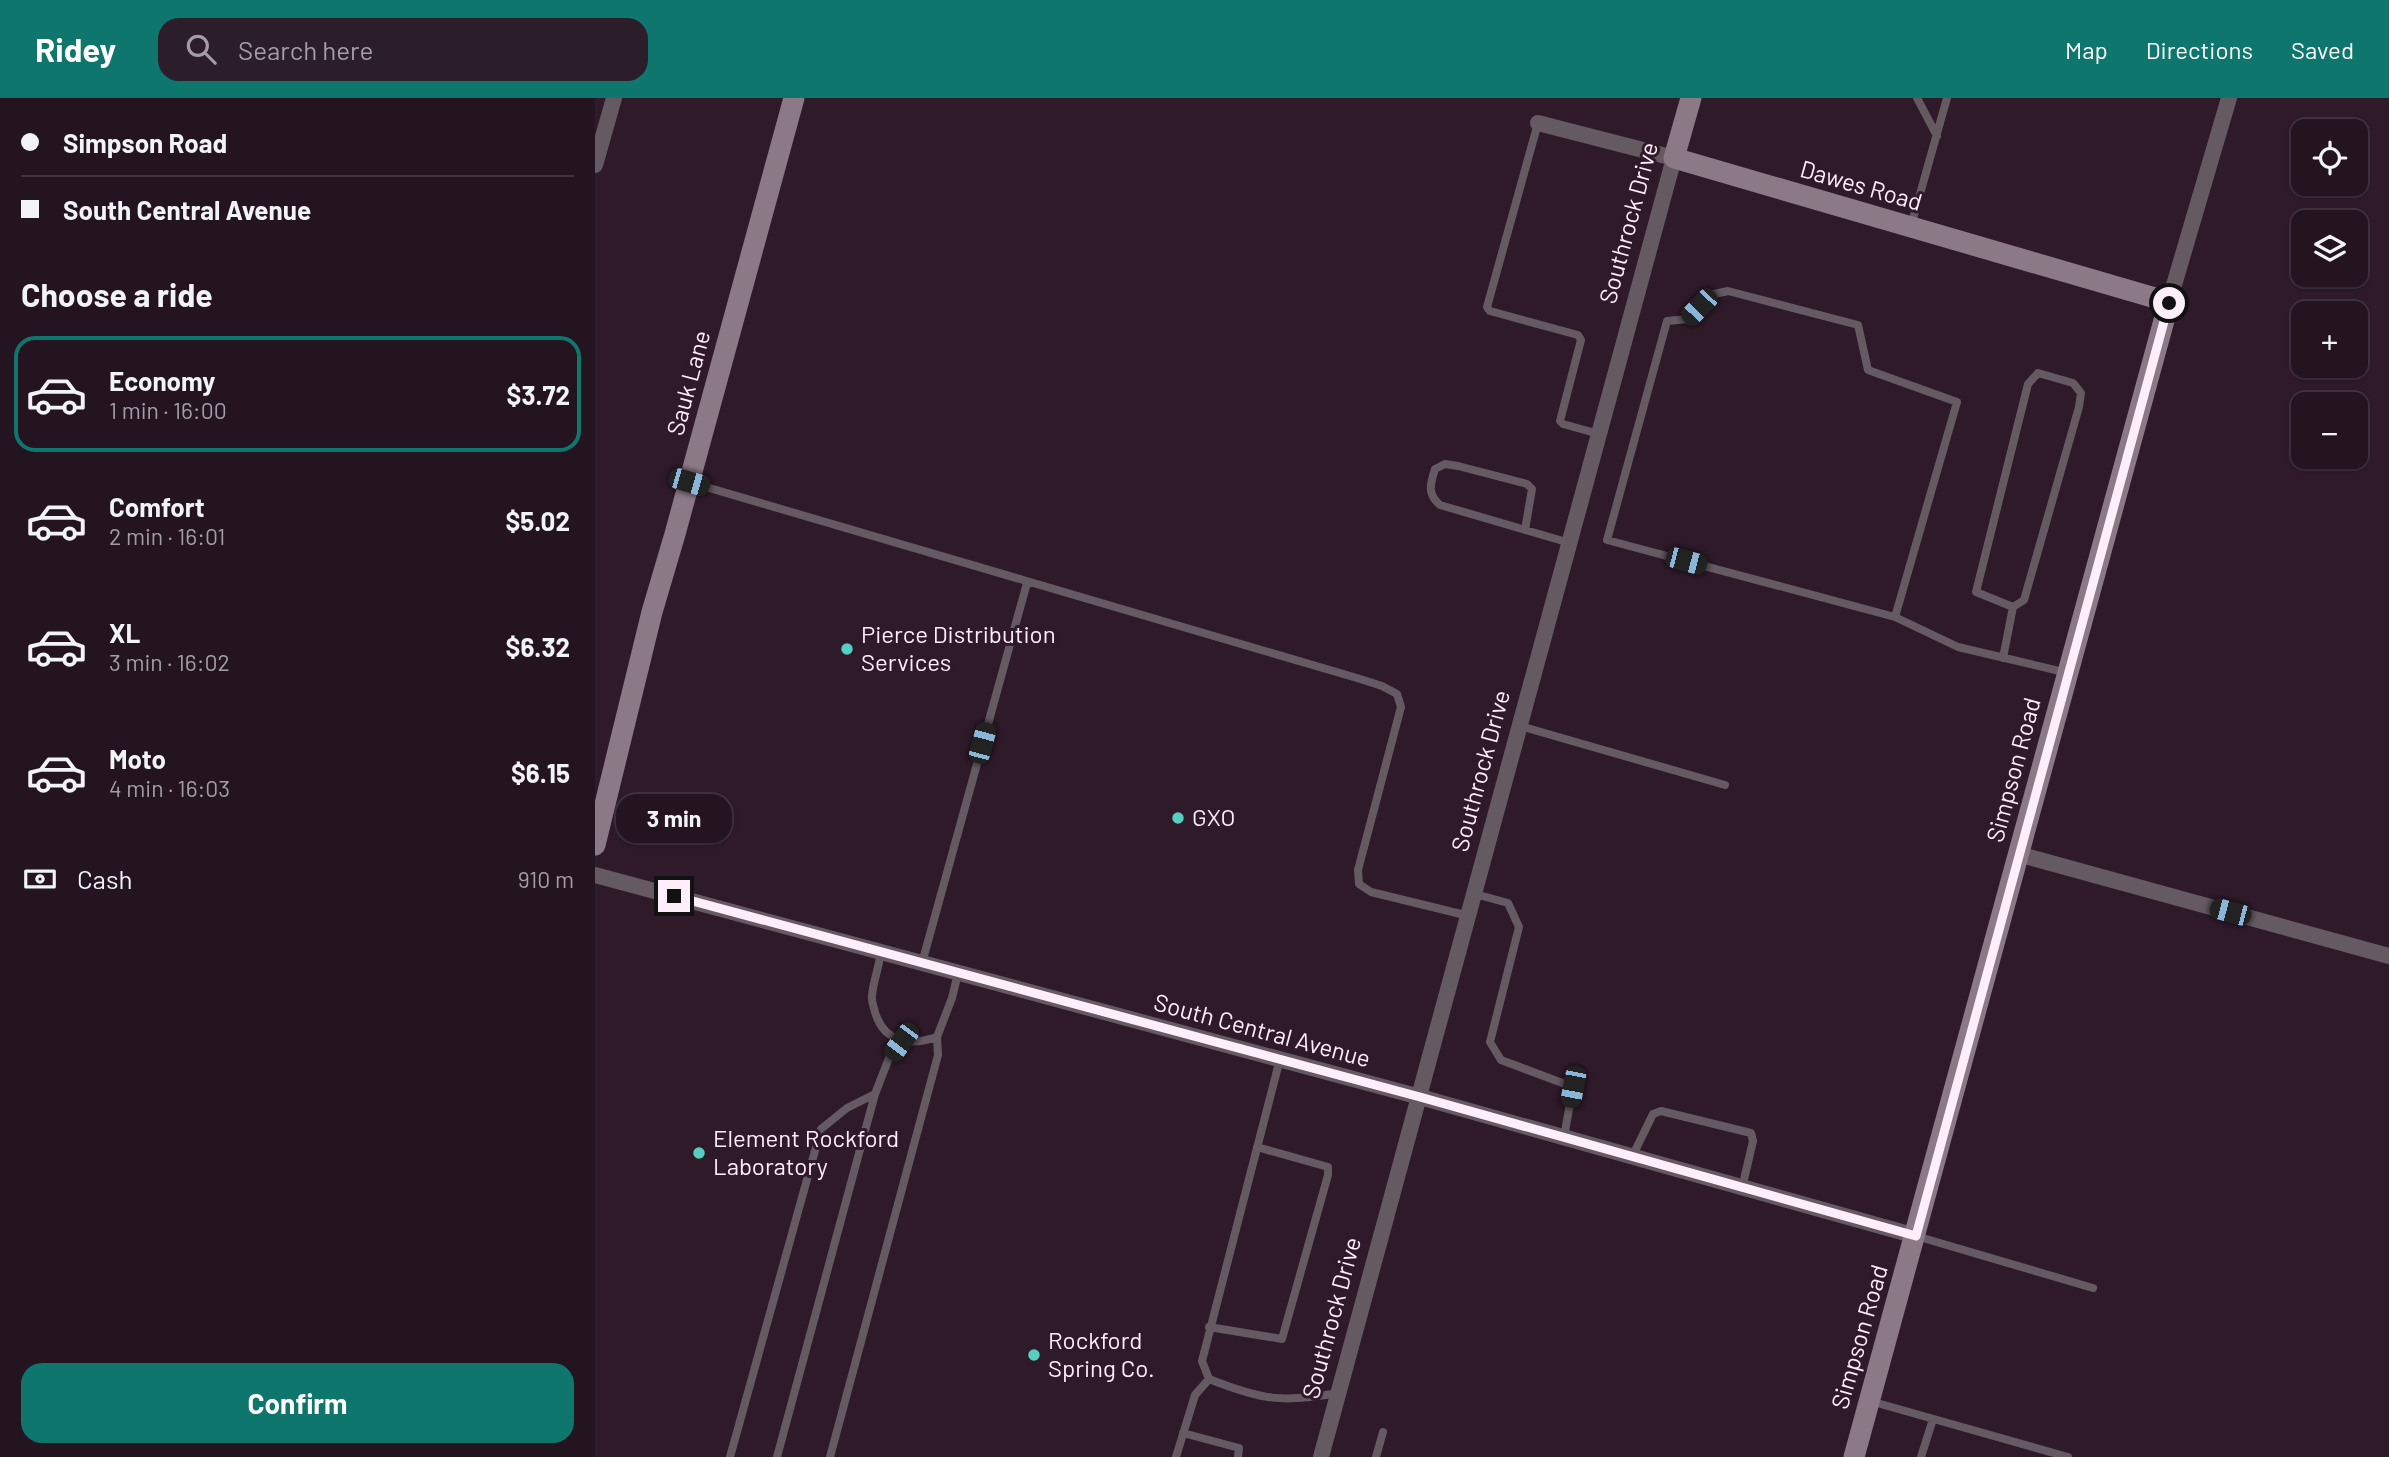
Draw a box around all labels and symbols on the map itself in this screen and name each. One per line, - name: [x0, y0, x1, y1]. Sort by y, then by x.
- street label: Southrock Drive: [1592, 139, 1663, 307]
- street label: Dawes Road: [1797, 153, 1926, 216]
- car: [1677, 285, 1722, 329]
- route start: [2153, 287, 2185, 319]
- street label: Sauk Lane: [660, 327, 715, 438]
- car: [666, 466, 713, 498]
- car: [1663, 545, 1710, 577]
- place label: Pierce Distribution Services: [861, 619, 1056, 676]
- marker: Pierce Distribution Services: [839, 641, 855, 657]
- street label: Southrock Drive: [1444, 687, 1515, 855]
- street label: Simpson Road: [1979, 694, 2046, 845]
- car: [967, 720, 998, 766]
- callout: 3 min: [616, 794, 732, 844]
- place label: GXO: [1192, 802, 1236, 831]
- marker: GXO: [1170, 810, 1186, 826]
- route end: [658, 880, 690, 912]
- car: [2207, 896, 2254, 928]
- street label: South Central Avenue: [1151, 987, 1374, 1072]
- car: [880, 1019, 923, 1065]
- car: [1559, 1064, 1588, 1110]
- place label: Element Rockford Laboratory: [713, 1123, 899, 1180]
- marker: Element Rockford Laboratory: [691, 1145, 707, 1161]
- street label: Southrock Drive: [1295, 1234, 1366, 1402]
- street label: Simpson Road: [1824, 1261, 1893, 1412]
- place label: Rockford Spring Co.: [1048, 1325, 1155, 1382]
- marker: Rockford Spring Co.: [1026, 1347, 1042, 1363]

